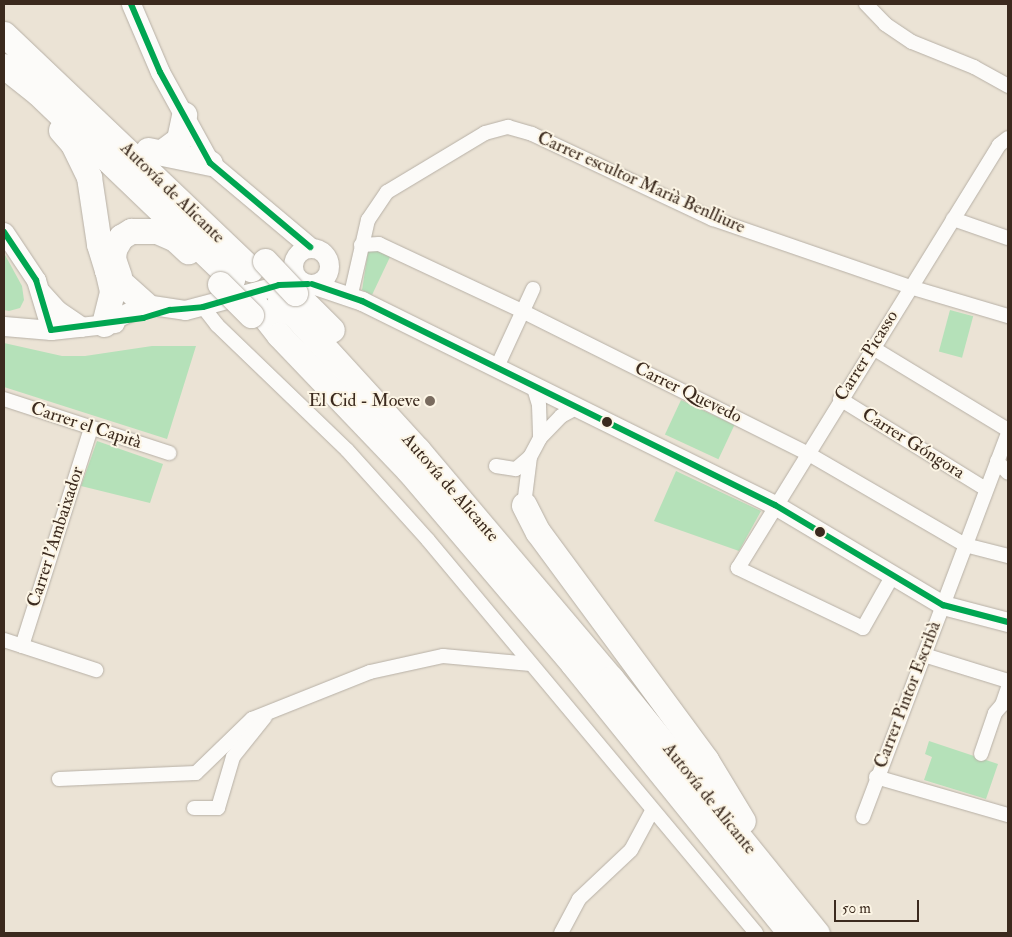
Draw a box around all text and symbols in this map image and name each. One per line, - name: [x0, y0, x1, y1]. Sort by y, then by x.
- street label: Carrer escultor Marià Benlliure: [534, 127, 748, 239]
- street label: Autovía de Alicante: [115, 138, 229, 248]
- street label: Carrer Picasso: [831, 307, 903, 405]
- street label: Carrer Quevedo: [631, 358, 745, 428]
- place label: El Cid - Moeve: [308, 390, 420, 412]
- marker: El Cid - Moeve: [424, 395, 436, 407]
- street label: Carrer el Capità: [28, 398, 144, 454]
- street label: Carrer Góngora: [858, 404, 968, 484]
- unlabelled marker: [602, 417, 612, 427]
- street label: Autovía de Alicante: [397, 429, 503, 547]
- street label: Carrer l'Ambaixador: [23, 464, 89, 610]
- unlabelled marker: [815, 527, 825, 537]
- street label: Carrer Pintor Escribà: [870, 619, 946, 771]
- street label: Autovía de Alicante: [658, 739, 760, 859]
- scale bar: [837, 890, 922, 922]
- text: 50 m: [842, 899, 871, 918]

